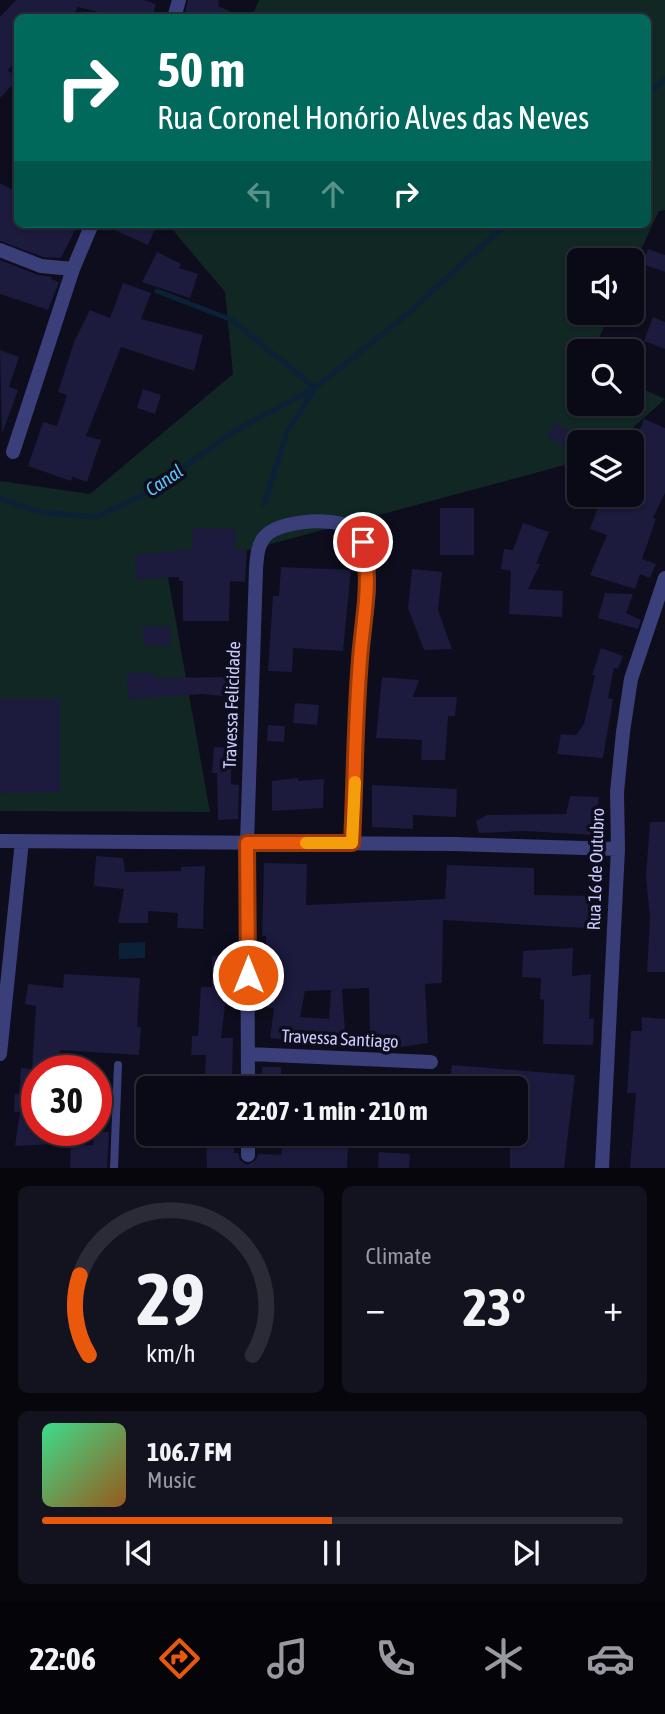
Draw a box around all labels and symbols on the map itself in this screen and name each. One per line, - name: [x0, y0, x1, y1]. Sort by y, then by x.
- water label: Canal: [141, 460, 187, 500]
- pin: [333, 512, 393, 572]
- street label: Travessa Felicidade: [219, 641, 244, 769]
- street label: Rua 16 de Outubro: [583, 807, 608, 931]
- position arrow: [211, 938, 285, 1012]
- street label: Travessa Santiago: [281, 1025, 399, 1052]
- speed limit sign: 30: [21, 1055, 112, 1146]

